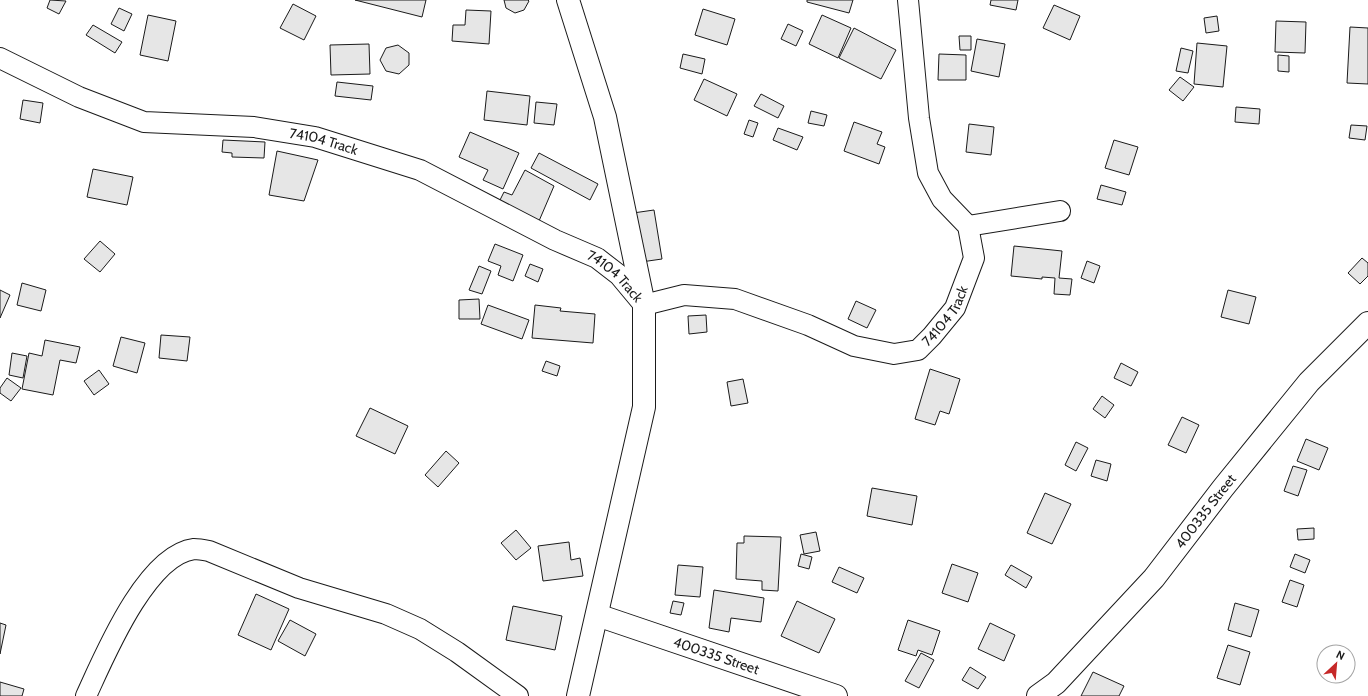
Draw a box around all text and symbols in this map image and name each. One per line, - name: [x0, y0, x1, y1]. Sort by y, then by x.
- street label: 74104 Track: [288, 124, 361, 159]
- street label: 74104 Track: [585, 246, 647, 307]
- street label: 74104 Track: [918, 282, 972, 350]
- street label: 400335 Street: [1171, 470, 1240, 552]
- street label: 400335 Street: [671, 633, 762, 678]
- north arrow: [1316, 644, 1356, 684]
- text: N: [1334, 647, 1347, 663]

